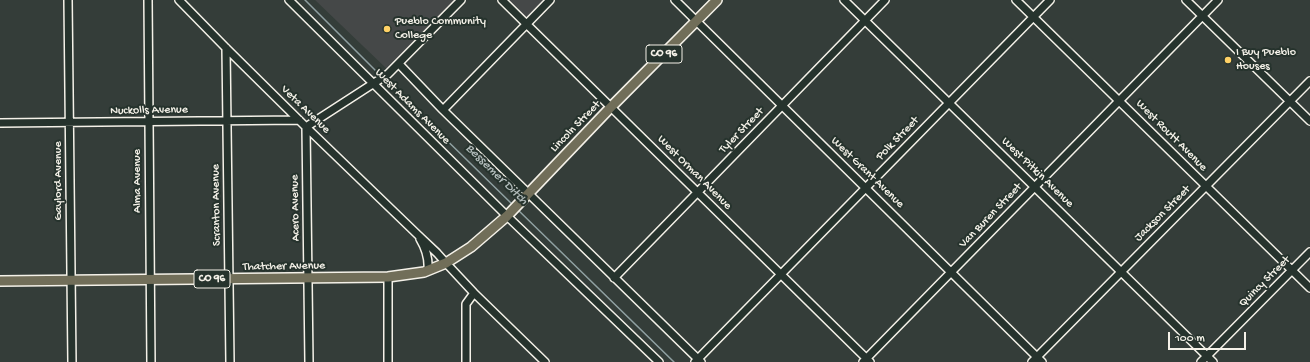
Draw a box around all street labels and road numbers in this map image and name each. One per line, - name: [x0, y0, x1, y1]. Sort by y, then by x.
- road number: CO 96: [646, 45, 682, 63]
- street label: West Adams Avenue: [371, 66, 453, 148]
- street label: Veta Avenue: [277, 83, 333, 137]
- street label: West Routt Avenue: [1132, 97, 1210, 175]
- street label: Lincoln Street: [548, 98, 604, 156]
- street label: Nuckolls Avenue: [110, 103, 188, 119]
- street label: Tyler Street: [717, 105, 767, 157]
- street label: Polk Street: [873, 114, 923, 164]
- street label: West Orman Avenue: [654, 133, 734, 213]
- street label: West Grant Avenue: [827, 134, 907, 212]
- street label: West Pitkin Avenue: [998, 135, 1076, 211]
- street label: Gaylord Avenue: [52, 141, 66, 221]
- street label: Alma Avenue: [131, 149, 145, 213]
- street label: Scranton Avenue: [209, 164, 225, 246]
- street label: Acero Avenue: [288, 175, 304, 241]
- street label: Van Buren Street: [956, 181, 1026, 251]
- street label: Jackson Street: [1132, 183, 1194, 245]
- street label: Quincy Street: [1236, 253, 1294, 311]
- street label: Thatcher Avenue: [243, 259, 325, 275]
- road number: CO 96: [194, 270, 230, 288]

